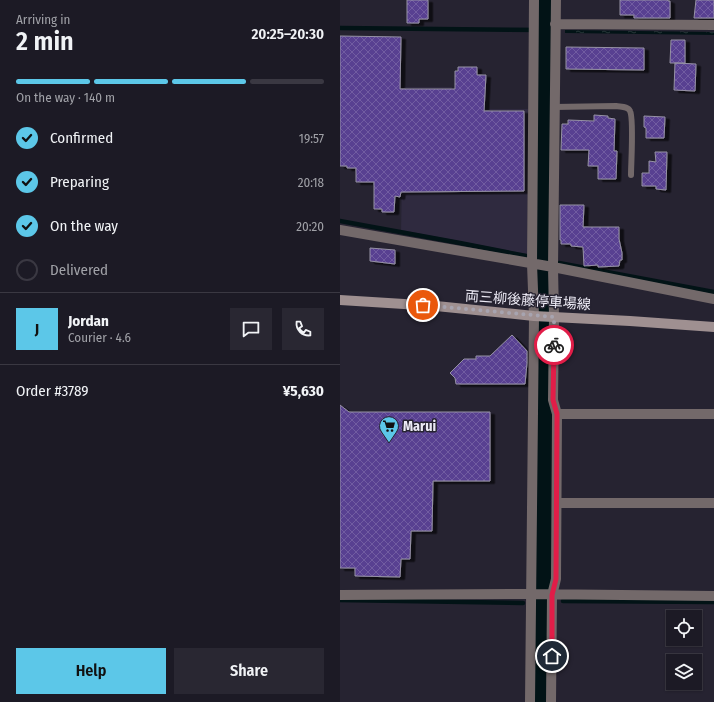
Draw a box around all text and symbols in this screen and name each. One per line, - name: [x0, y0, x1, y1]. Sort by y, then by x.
- text: Arriving in: [16, 12, 70, 27]
- text: 20:25–20:30: [251, 25, 324, 43]
- text: 2 min: [16, 26, 74, 57]
- text: On the way · 140 m: [16, 90, 115, 105]
- icon: check: [16, 127, 38, 149]
- text: Confirmed: [50, 129, 113, 147]
- text: 19:57: [299, 131, 324, 146]
- icon: check: [16, 171, 38, 193]
- text: Preparing: [50, 173, 109, 191]
- text: 20:18: [298, 175, 324, 190]
- icon: check: [16, 215, 38, 237]
- text: On the way: [50, 217, 118, 235]
- text: 20:20: [296, 219, 324, 234]
- text: Delivered: [50, 261, 108, 279]
- pin: [406, 288, 440, 322]
- street label: 両三柳後藤停車場線: [465, 288, 591, 313]
- icon: bag: [412, 294, 434, 316]
- button: chat: [230, 308, 272, 350]
- button: phone: [282, 308, 324, 350]
- text: Jordan: [68, 312, 109, 330]
- text: J: [35, 320, 39, 338]
- courier: [534, 325, 574, 365]
- text: Courier · 4.6: [68, 330, 131, 345]
- icon: bike: [543, 334, 565, 356]
- text: Order #3789: [16, 382, 88, 400]
- text: ¥5,630: [283, 382, 324, 400]
- supermarket icon: Marui: [378, 415, 400, 443]
- place label: Marui: [403, 418, 436, 435]
- map controls: [666, 610, 702, 690]
- button: locate: [666, 610, 702, 646]
- pin: [535, 639, 569, 673]
- icon: home: [541, 645, 563, 667]
- button: Help: [16, 648, 166, 694]
- button: Share: [174, 648, 324, 694]
- button: layers: [666, 654, 702, 690]

